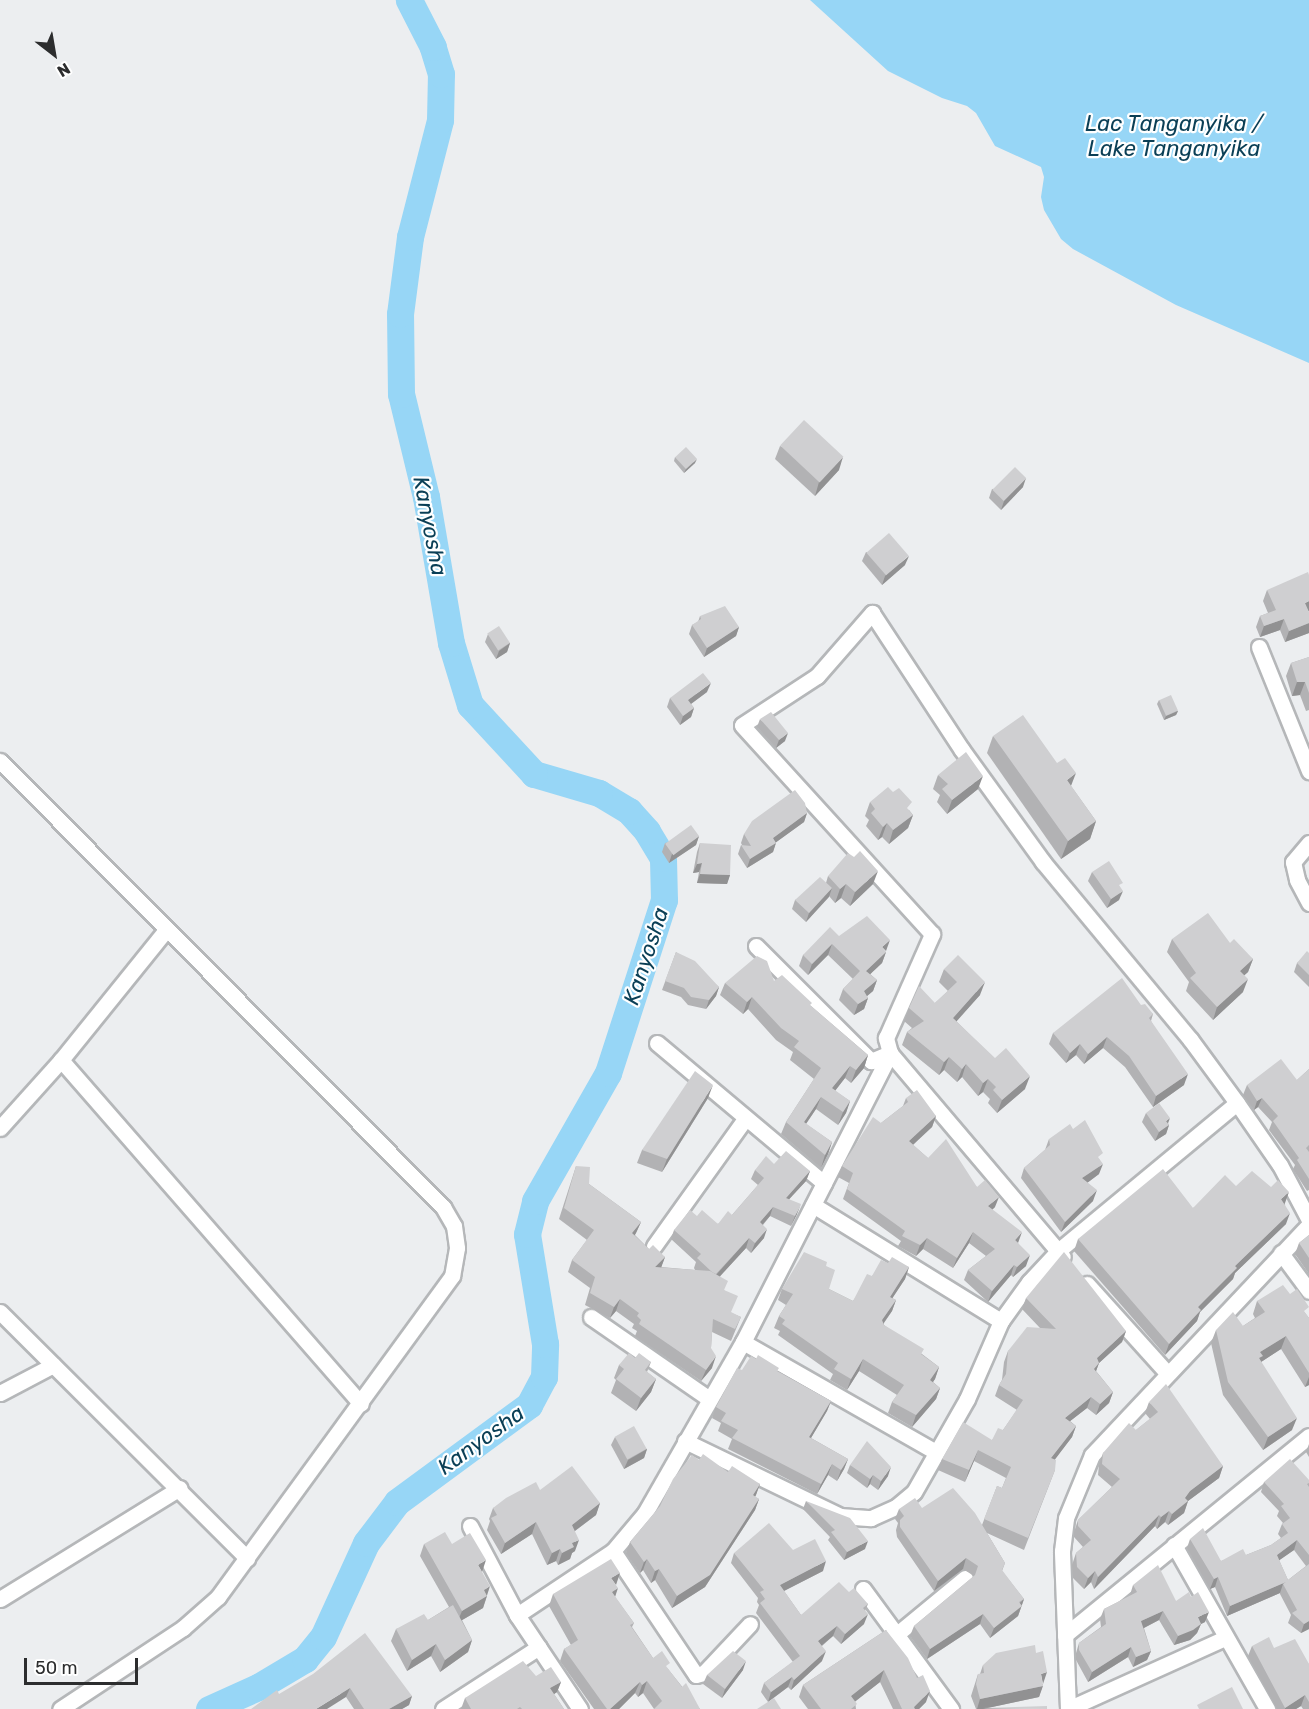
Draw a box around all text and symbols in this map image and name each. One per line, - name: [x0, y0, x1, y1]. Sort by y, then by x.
- north arrow: [24, 24, 84, 84]
- text: N: [54, 59, 73, 81]
- water label: Lac Tanganyika / Lake Tanganyika: [1085, 110, 1263, 162]
- water label: Kanyosha: [407, 474, 453, 578]
- water label: Kanyosha: [618, 904, 674, 1008]
- water label: Kanyosha: [433, 1400, 529, 1480]
- scale bar: [27, 1646, 141, 1684]
- text: 50 m: [35, 1657, 78, 1679]

